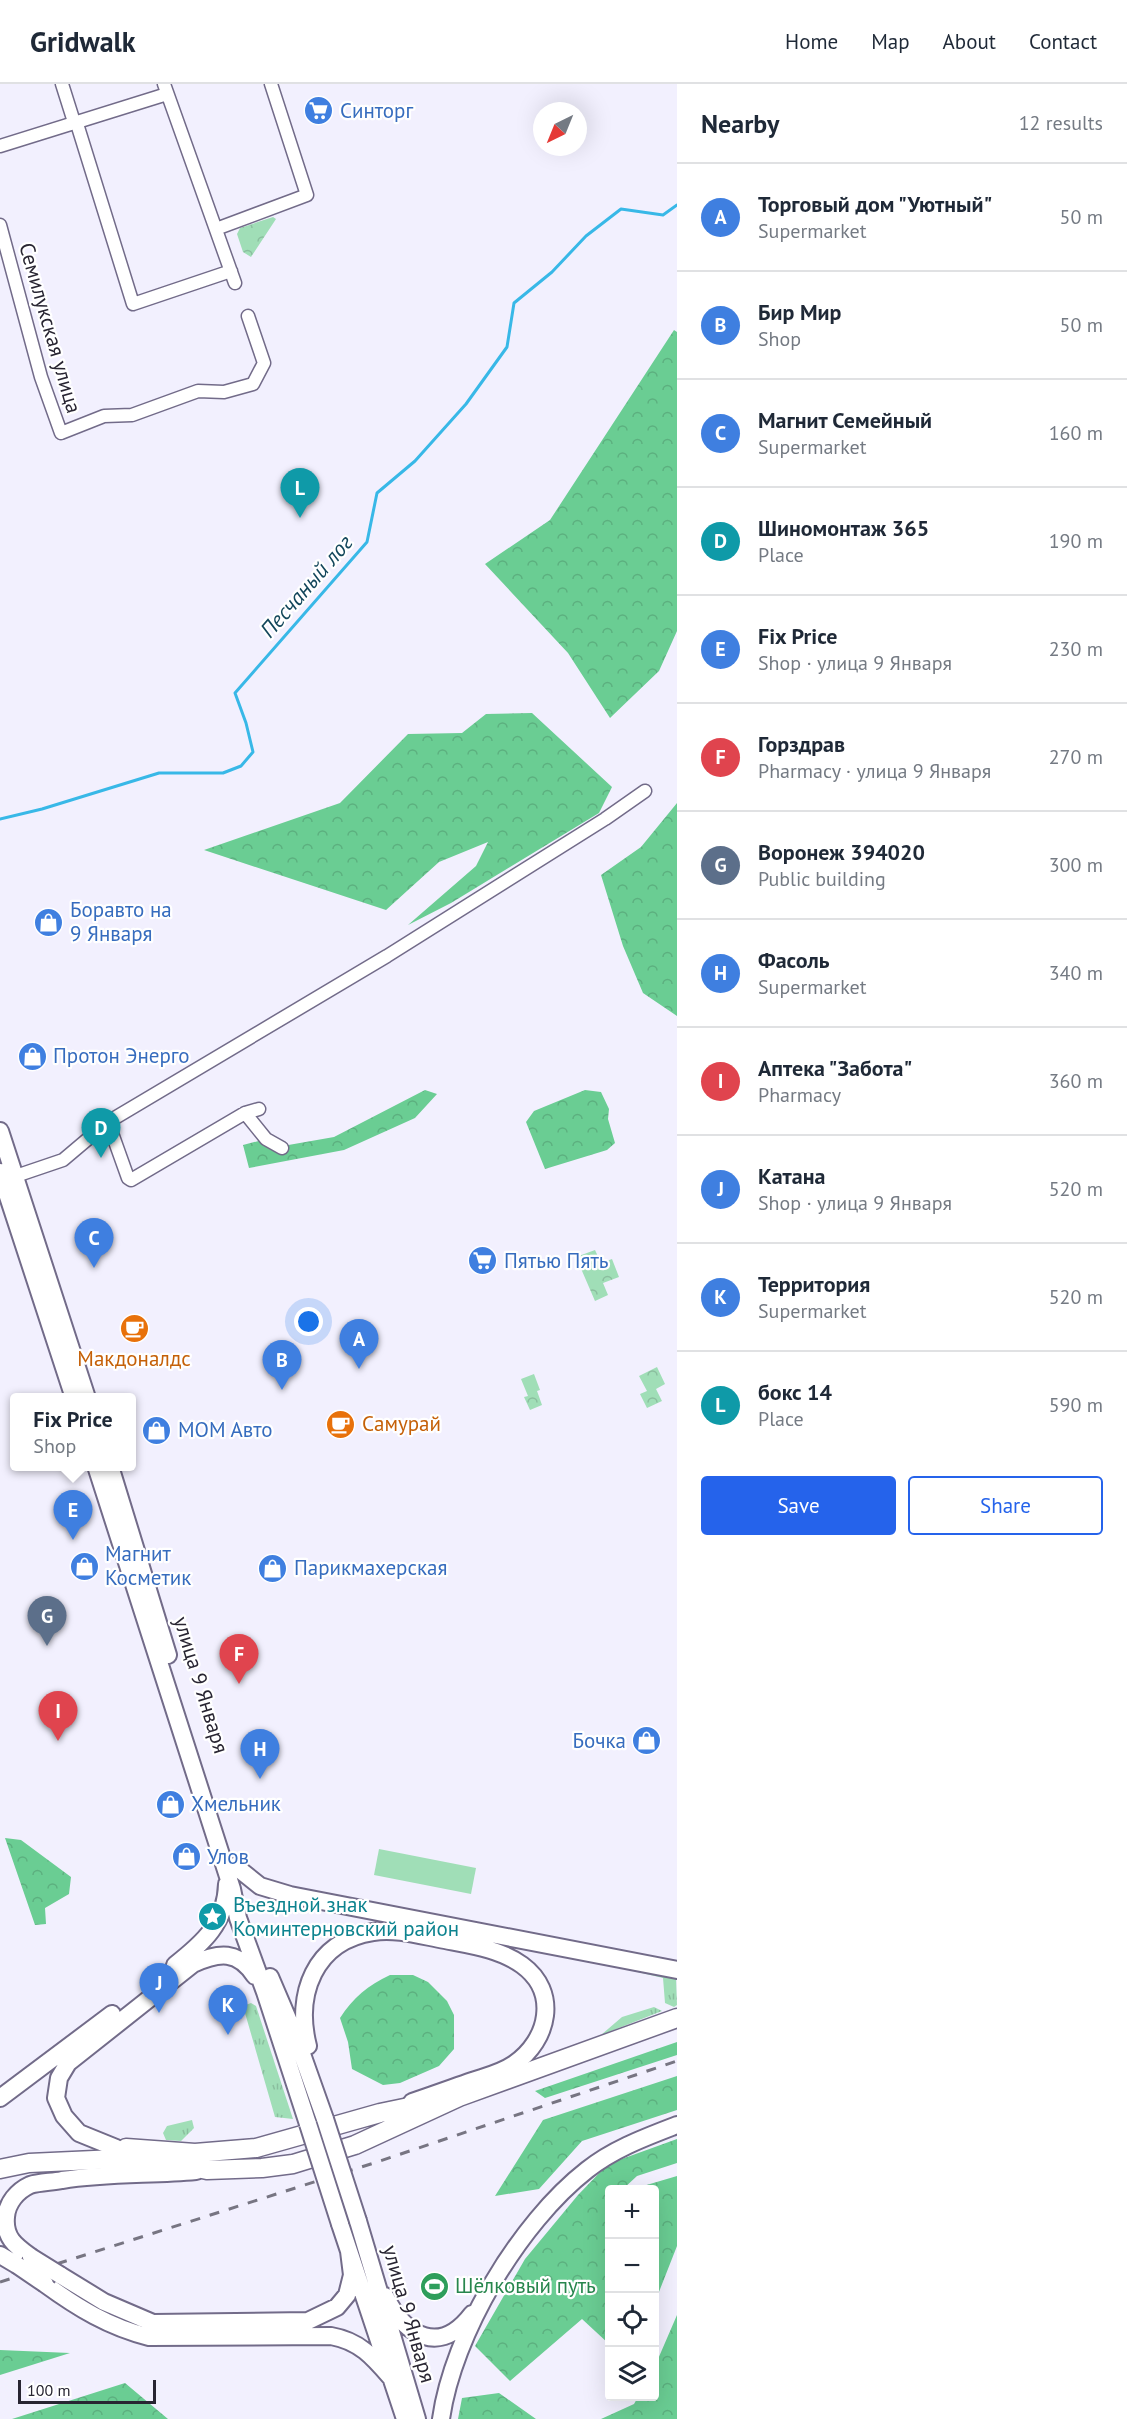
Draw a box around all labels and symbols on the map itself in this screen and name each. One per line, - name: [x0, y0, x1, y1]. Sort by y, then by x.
- supermarket icon: Синторг: [303, 95, 335, 127]
- place label: Синторг: [340, 97, 413, 124]
- north arrow: [533, 102, 587, 156]
- street label: Семилукская улица: [13, 240, 88, 416]
- pin: L: [280, 468, 320, 518]
- water label: Песчаный лог: [254, 529, 358, 643]
- place label: Боравто на 9 Января: [70, 896, 172, 947]
- shop icon: Боравто на 9 Января: [33, 906, 65, 938]
- shop icon: Протон Энерго: [16, 1040, 48, 1072]
- place label: Протон Энерго: [53, 1042, 190, 1069]
- pin: D: [82, 1108, 120, 1158]
- pin: C: [74, 1218, 113, 1268]
- supermarket icon: Пятью Пять: [467, 1245, 499, 1277]
- place label: Пятью Пять: [504, 1247, 609, 1274]
- your location: [294, 1307, 323, 1336]
- cafe icon: Макдоналдс: [118, 1312, 150, 1344]
- pin: A: [340, 1320, 378, 1369]
- pin: B: [262, 1340, 302, 1390]
- place label: Макдоналдс: [77, 1345, 191, 1372]
- cafe icon: Самурай: [325, 1408, 357, 1440]
- place label: Самурай: [362, 1410, 441, 1437]
- shop icon: МОМ Авто: [141, 1414, 173, 1446]
- place label: МОМ Авто: [178, 1416, 273, 1443]
- pin: E: [54, 1490, 92, 1540]
- place label: Магнит Косметик: [105, 1540, 191, 1591]
- shop icon: Магнит Косметик: [68, 1550, 100, 1582]
- shop icon: Парикмахерская: [257, 1552, 289, 1584]
- place label: Парикмахерская: [294, 1554, 447, 1581]
- pin: G: [28, 1596, 66, 1646]
- street label: улица 9 Января: [168, 1613, 235, 1757]
- pin: F: [220, 1634, 258, 1684]
- pin: I: [38, 1692, 78, 1741]
- shop icon: Бочка: [631, 1725, 663, 1757]
- place label: Бочка: [572, 1727, 626, 1754]
- pin: H: [240, 1730, 280, 1779]
- shop icon: Хмельник: [154, 1788, 186, 1820]
- place label: Хмельник: [191, 1790, 281, 1817]
- shop icon: Улов: [170, 1841, 202, 1873]
- place label: Улов: [207, 1843, 249, 1870]
- place label: Въездной знак Коминтерновский район: [233, 1891, 459, 1942]
- place icon: Въездной знак Коминтерновский район: [196, 1901, 228, 1933]
- pin: J: [140, 1964, 178, 2013]
- pin: K: [208, 1986, 248, 2035]
- street label: улица 9 Января: [377, 2242, 442, 2386]
- sports icon: Шёлковый путь: [418, 2270, 450, 2302]
- place label: Шёлковый путь: [455, 2272, 596, 2299]
- scale bar: [18, 2377, 156, 2404]

